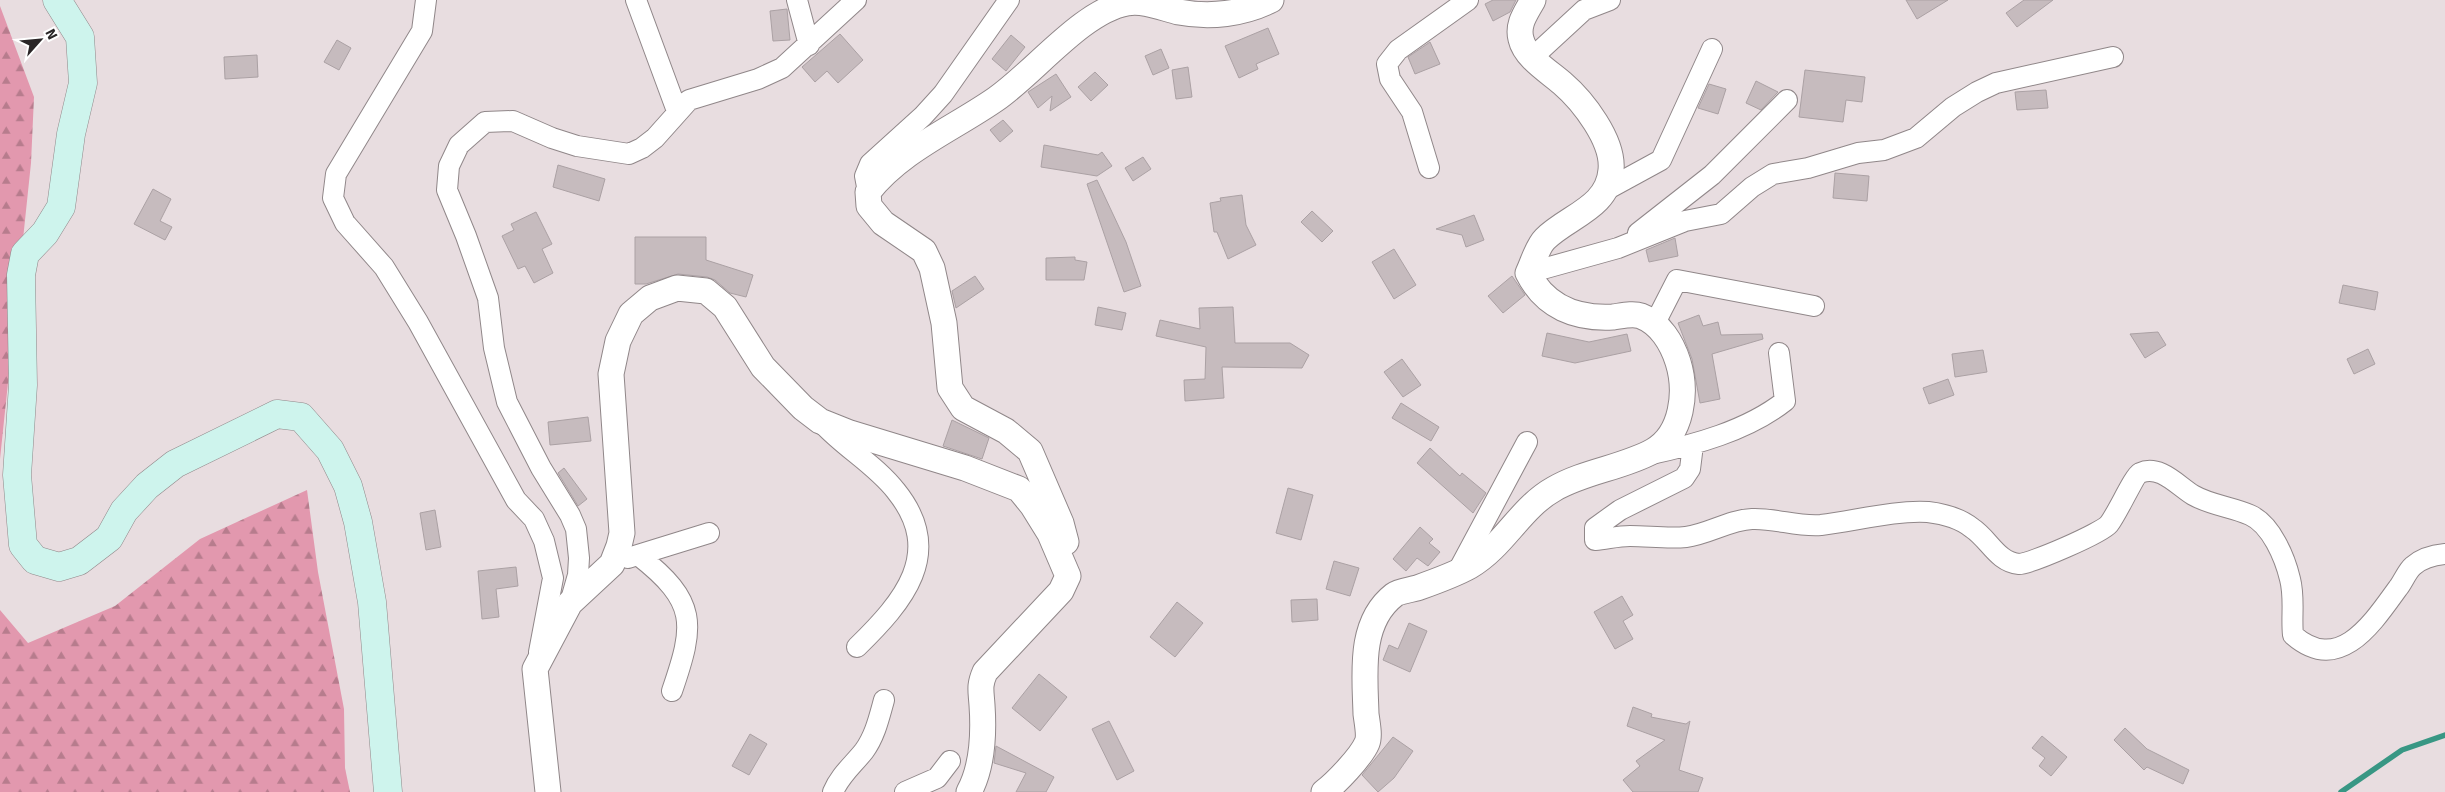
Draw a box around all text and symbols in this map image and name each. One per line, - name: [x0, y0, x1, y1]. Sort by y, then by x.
- north arrow: [15, 15, 65, 65]
- text: N: [41, 26, 61, 43]

